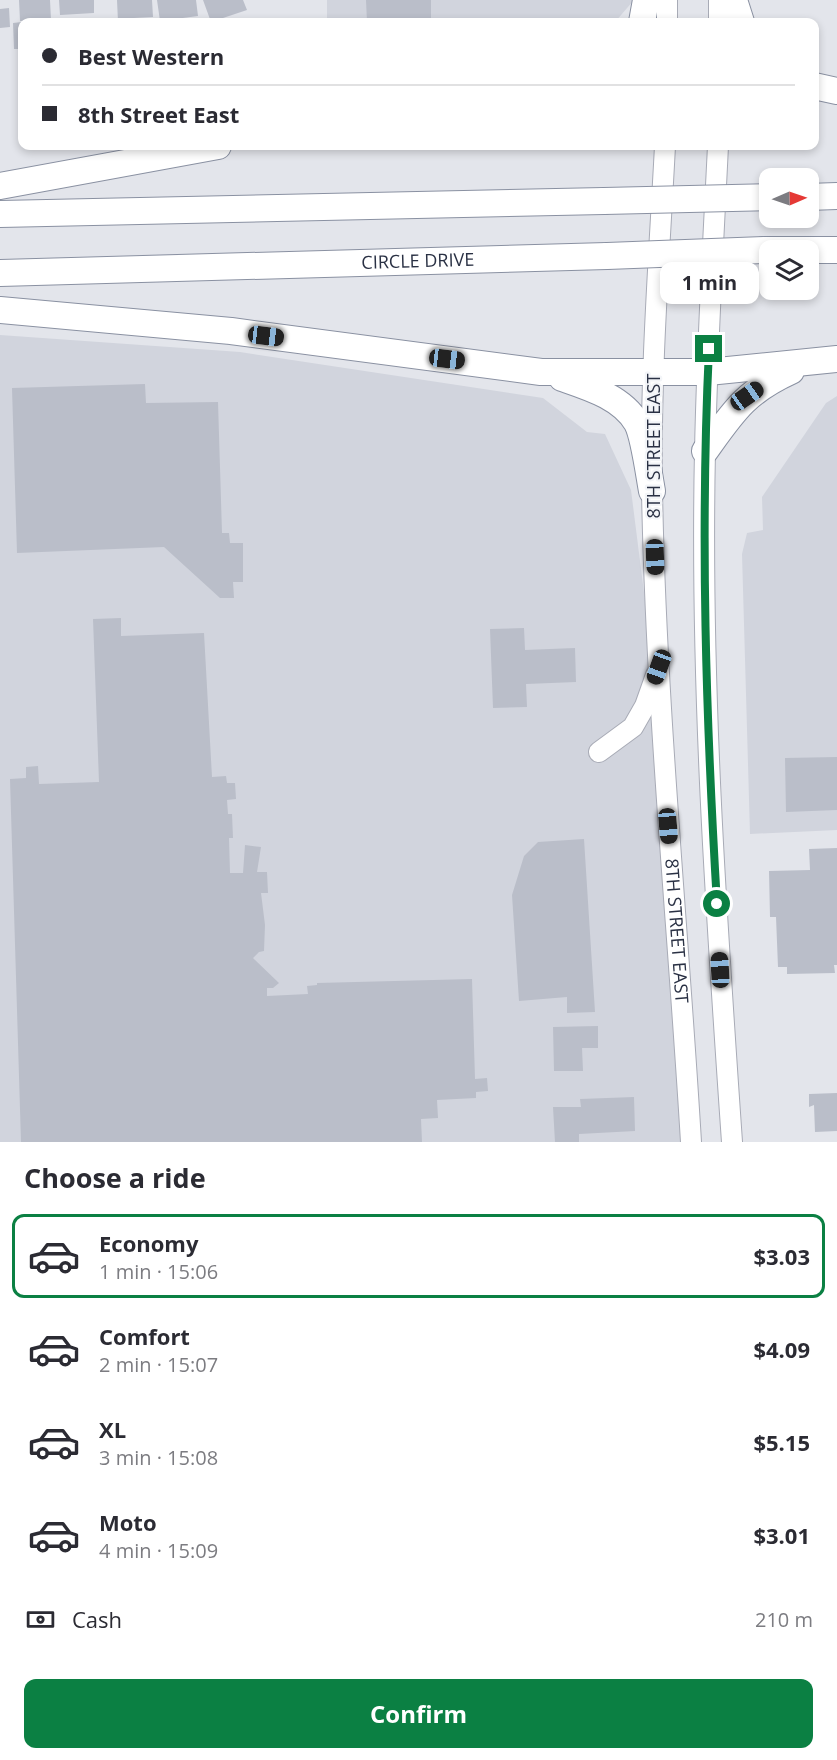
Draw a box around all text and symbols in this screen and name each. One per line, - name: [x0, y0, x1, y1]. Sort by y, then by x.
- text: Best Western: [78, 41, 224, 71]
- text: 8th Street East: [78, 99, 239, 129]
- north arrow: [759, 168, 819, 228]
- map controls: [759, 168, 819, 300]
- button: layers: [759, 240, 819, 300]
- street label: CIRCLE DRIVE: [361, 247, 475, 274]
- callout: 1 min: [660, 262, 758, 304]
- text: 1 min: [682, 269, 737, 296]
- car: [247, 325, 285, 347]
- route end: [695, 335, 722, 362]
- car: [428, 348, 466, 370]
- street label: 8TH STREET EAST: [641, 374, 665, 518]
- car: [727, 378, 767, 414]
- car: [645, 539, 665, 575]
- car: [644, 647, 674, 687]
- car: [657, 807, 679, 845]
- street label: 8TH STREET EAST: [660, 858, 695, 1004]
- route start: [703, 890, 730, 917]
- car: [710, 952, 730, 988]
- text: Choose a ride: [24, 1159, 206, 1196]
- text: Economy: [99, 1228, 198, 1258]
- icon: car: [27, 1229, 81, 1283]
- text: $3.03: [753, 1241, 810, 1271]
- text: 1 min · 15:06: [99, 1258, 218, 1285]
- text: Comfort: [99, 1321, 190, 1351]
- icon: car: [27, 1322, 81, 1376]
- text: $4.09: [753, 1334, 810, 1364]
- text: 2 min · 15:07: [99, 1351, 218, 1378]
- text: XL: [99, 1414, 126, 1444]
- icon: car: [27, 1415, 81, 1469]
- text: $5.15: [753, 1427, 810, 1457]
- text: 3 min · 15:08: [99, 1444, 218, 1471]
- text: Moto: [99, 1507, 157, 1537]
- icon: car: [27, 1508, 81, 1562]
- text: $3.01: [753, 1520, 810, 1550]
- text: 4 min · 15:09: [99, 1537, 218, 1564]
- icon: cash: [24, 1603, 57, 1636]
- text: Cash: [72, 1604, 122, 1634]
- text: 210 m: [755, 1606, 813, 1633]
- button: Confirm: [24, 1679, 813, 1748]

